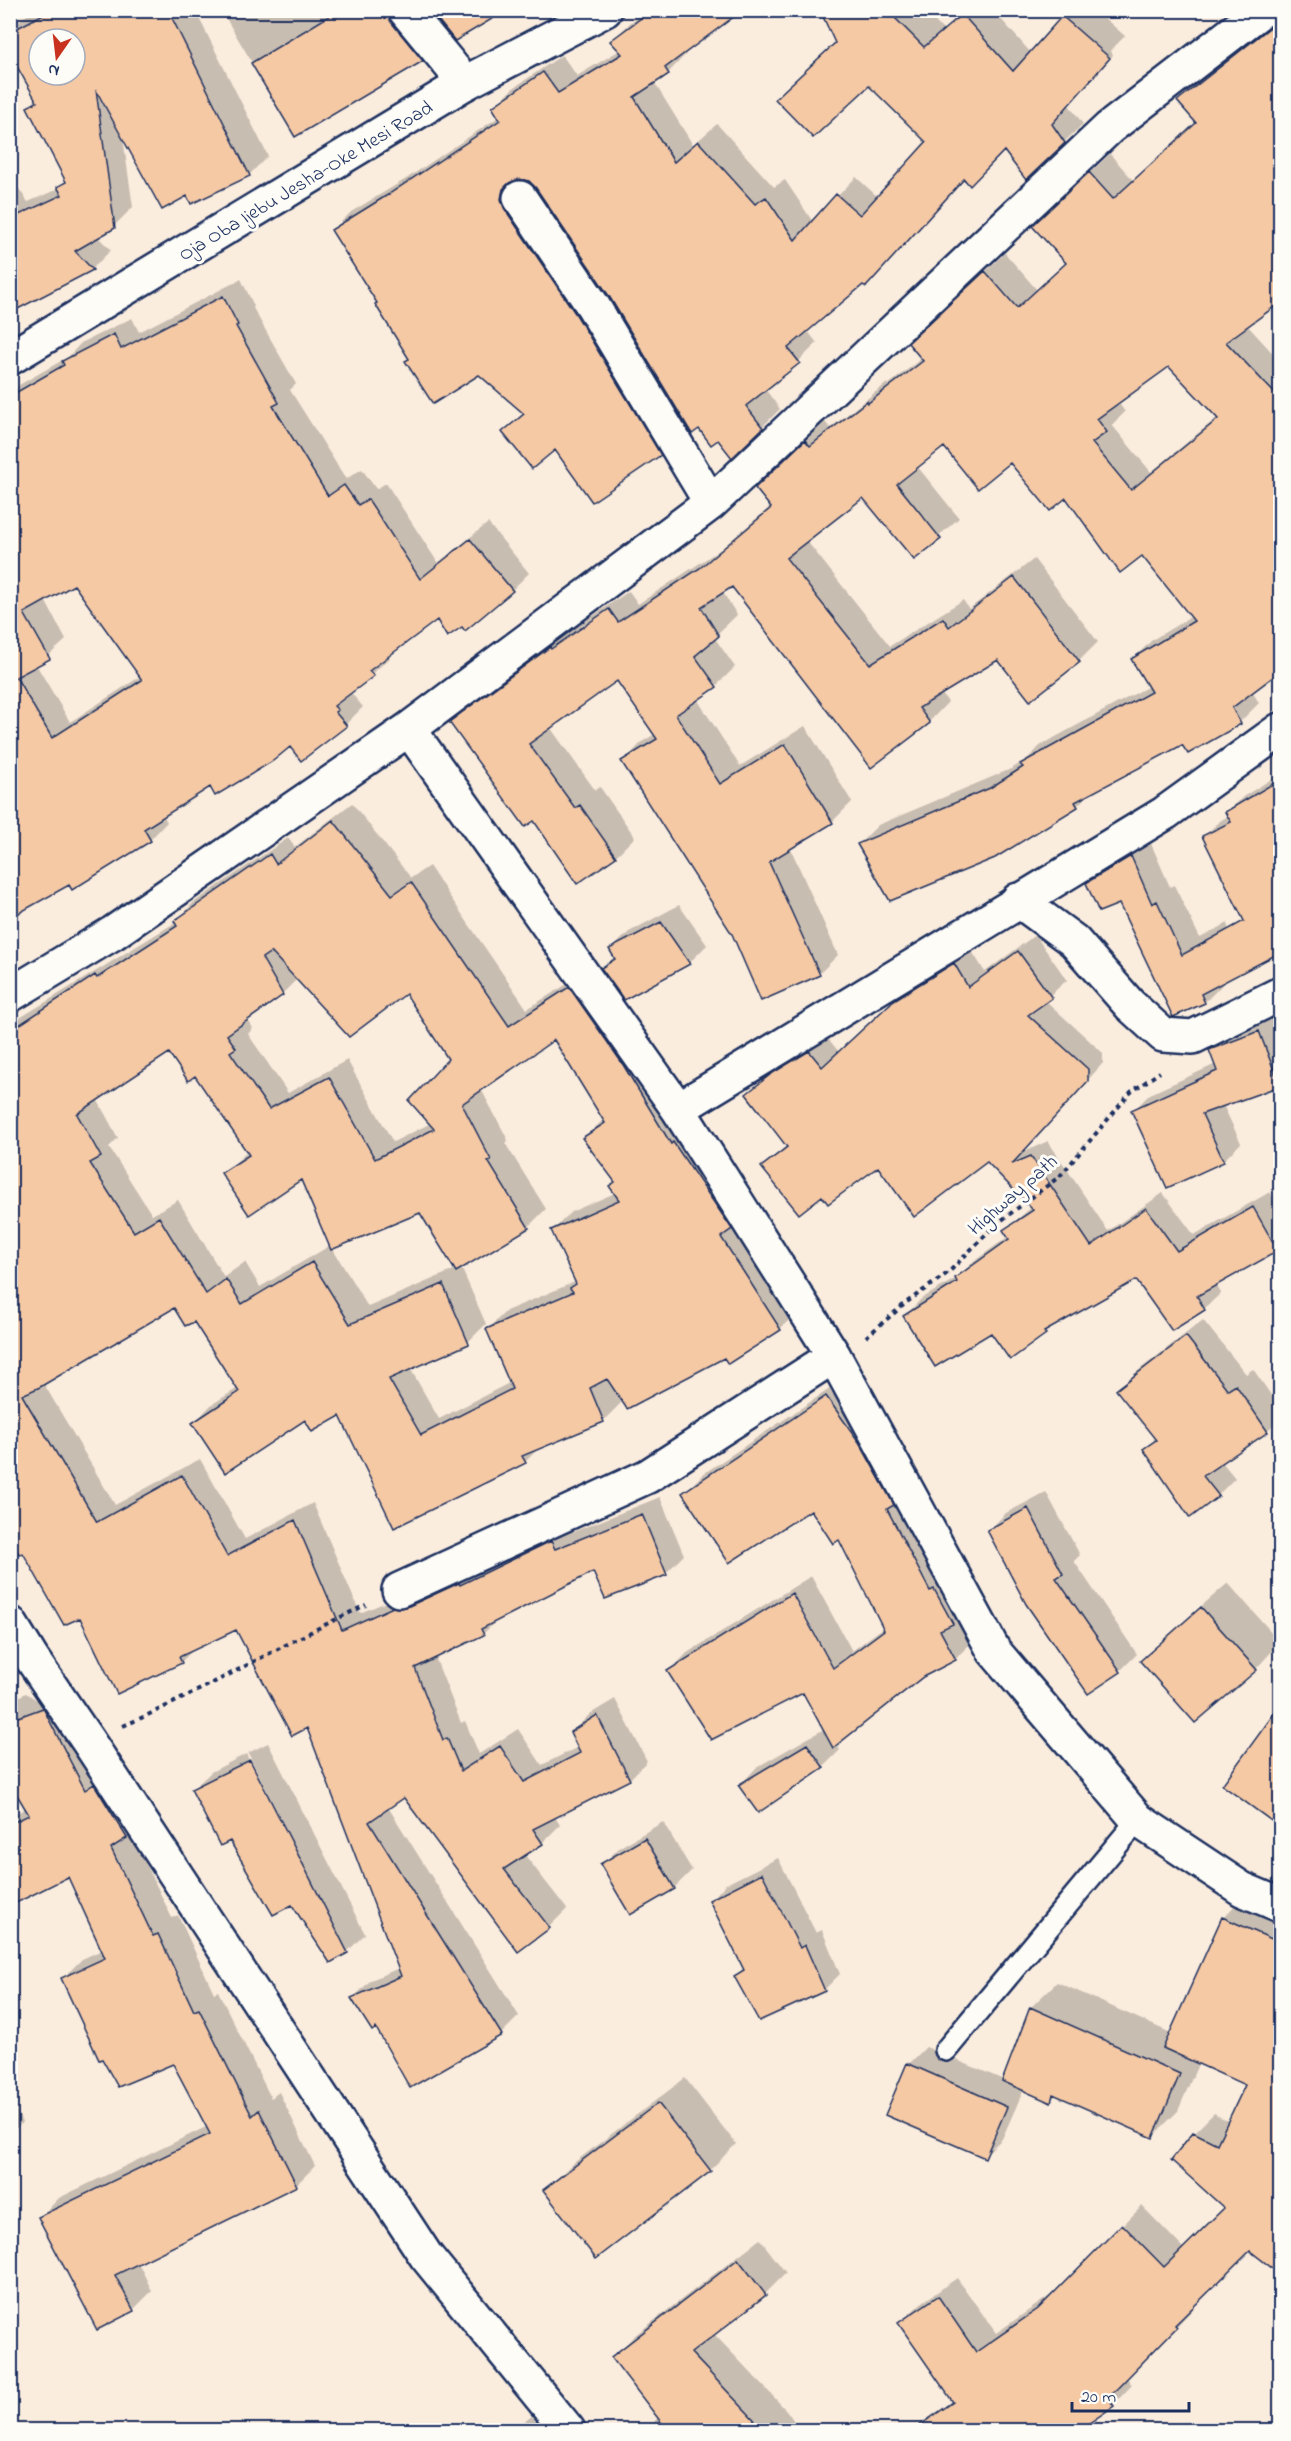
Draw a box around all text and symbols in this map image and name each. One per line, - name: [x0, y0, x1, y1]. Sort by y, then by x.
- north arrow: [27, 27, 87, 87]
- text: N: [46, 57, 62, 83]
- street label: Oja Oba Ijebu Jesha-Oke Mesi Road: [174, 94, 439, 270]
- street label: Highway path: [962, 1149, 1066, 1244]
- scale bar: [1072, 2375, 1189, 2413]
- text: 20 m: [1081, 2385, 1116, 2411]

